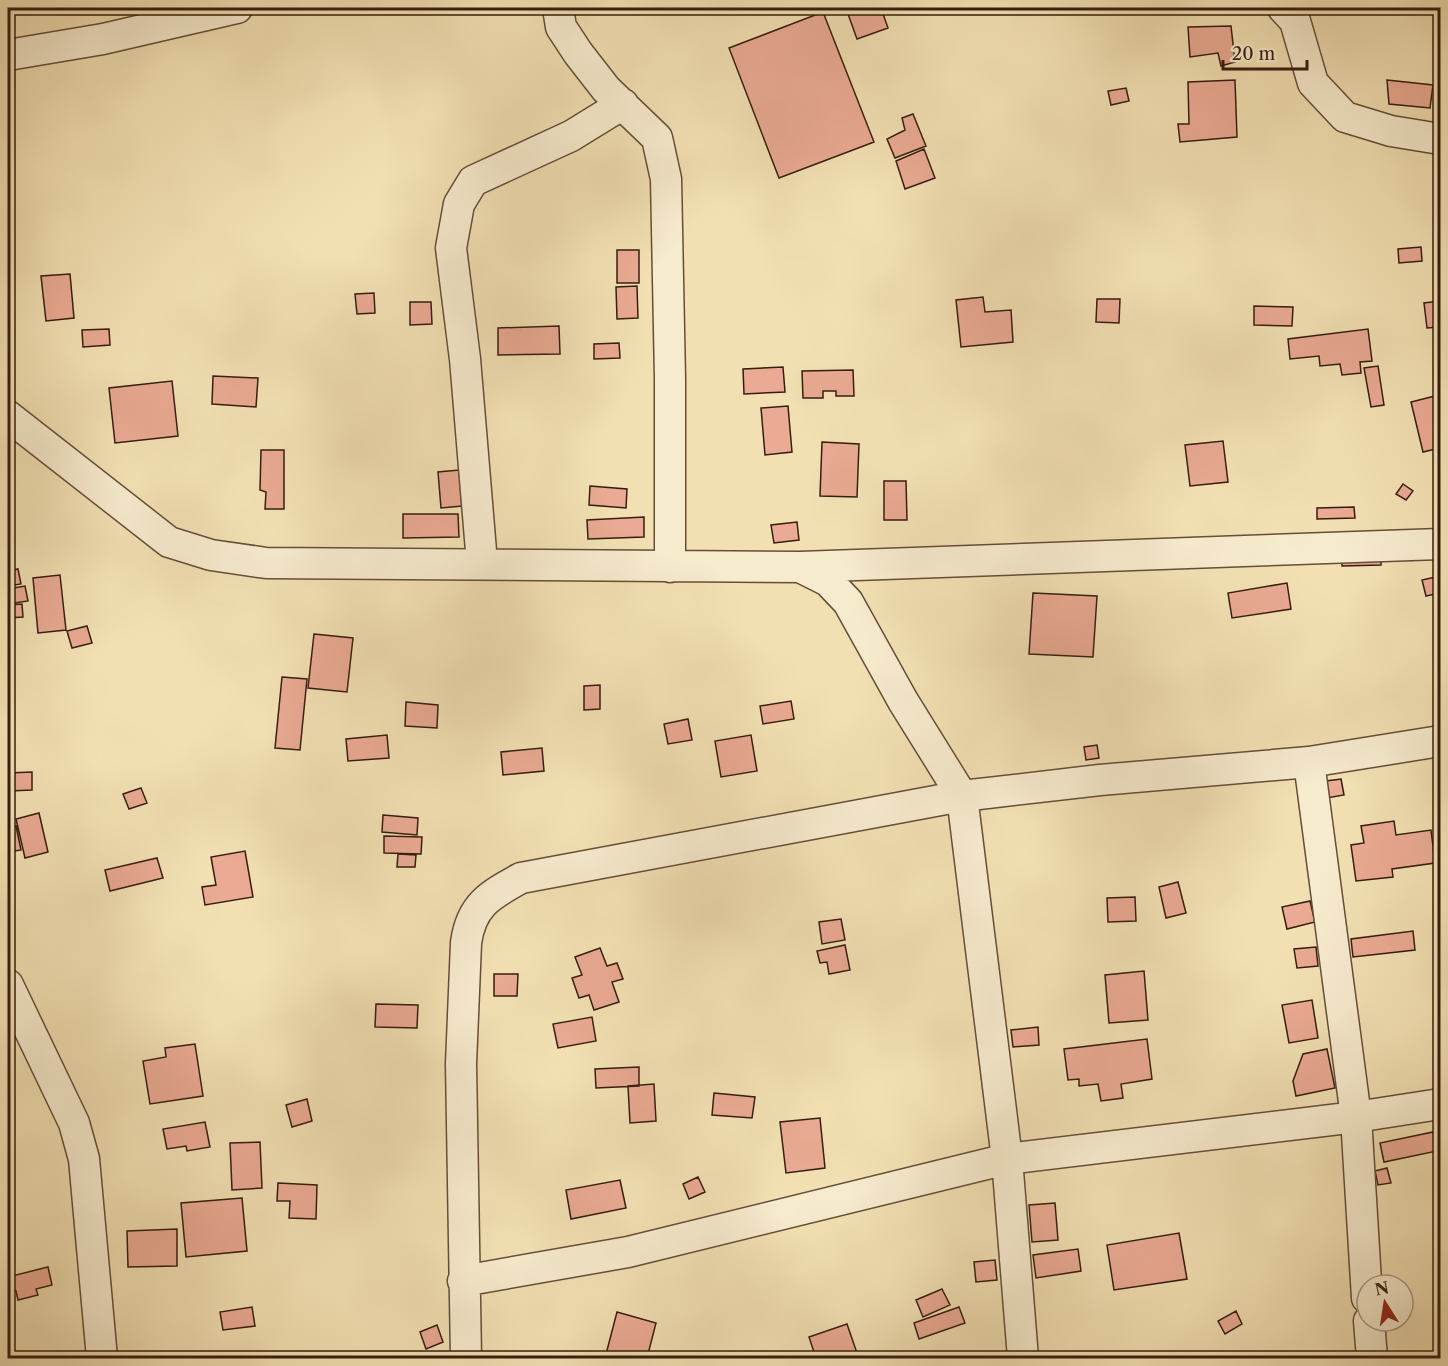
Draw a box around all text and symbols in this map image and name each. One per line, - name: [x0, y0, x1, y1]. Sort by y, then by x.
- scale bar: [1223, 33, 1307, 71]
- text: 20 m: [1232, 43, 1276, 65]
- north arrow: [1355, 1273, 1415, 1333]
- text: N: [1373, 1277, 1391, 1300]

